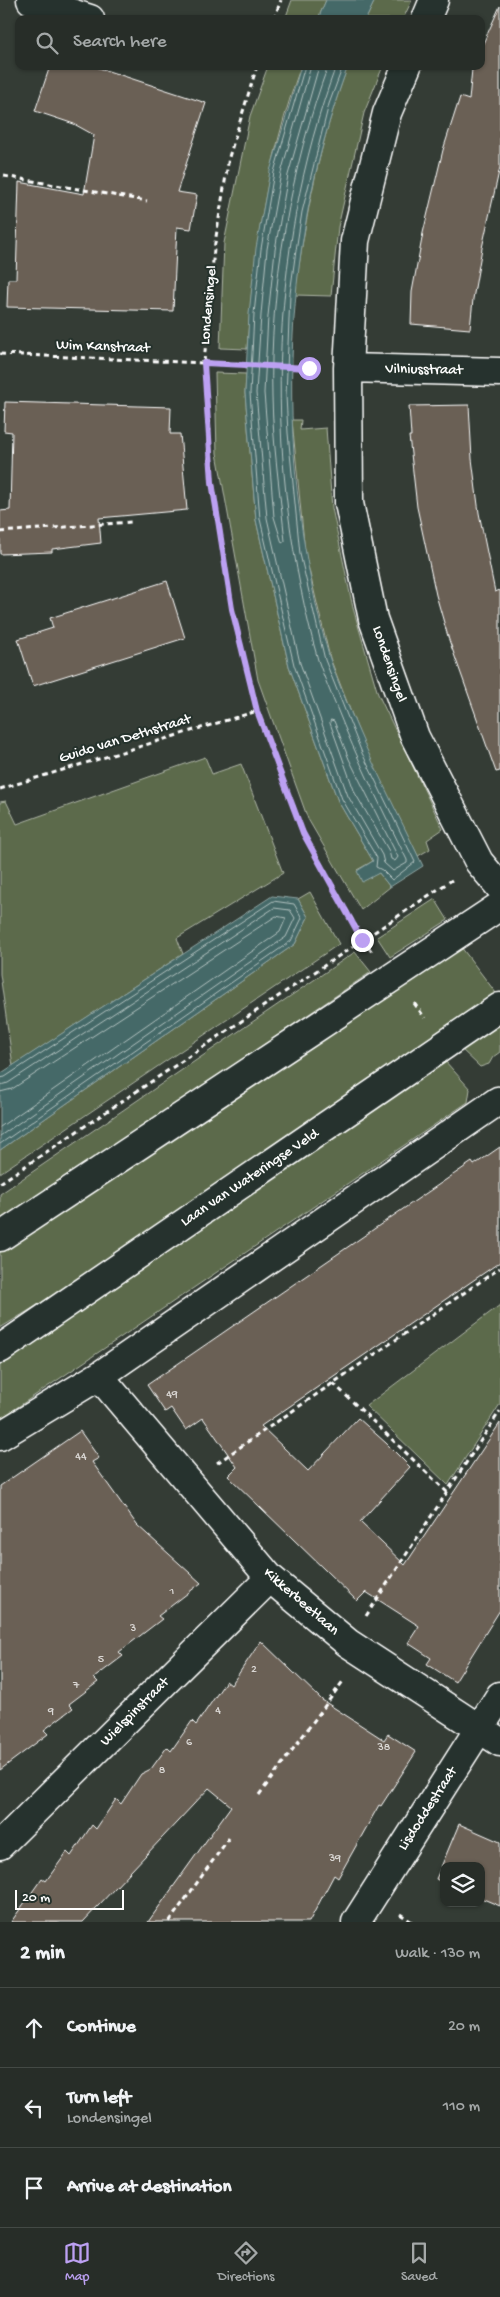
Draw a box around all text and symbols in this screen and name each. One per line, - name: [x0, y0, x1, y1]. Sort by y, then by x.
- search box: [15, 15, 485, 70]
- icon: search: [33, 29, 61, 57]
- text: Search here: [73, 31, 167, 54]
- street label: Londensingel: [197, 265, 221, 345]
- street label: Wim Kanstraat: [56, 336, 152, 358]
- route start: [298, 357, 321, 380]
- street label: Vilniusstraat: [384, 360, 465, 380]
- street label: Londensingel: [368, 623, 410, 705]
- street label: Guido van Dethstraat: [57, 710, 195, 768]
- route end: [351, 929, 374, 952]
- street label: Laan van Wateringse Veld: [178, 1124, 323, 1231]
- house number: 49: [166, 1388, 178, 1402]
- house number: 44: [75, 1450, 87, 1464]
- street label: Kikkerbeetlaan: [259, 1564, 343, 1640]
- house number: 1: [169, 1585, 175, 1599]
- house number: 3: [129, 1622, 136, 1636]
- house number: 5: [98, 1653, 104, 1667]
- house number: 2: [251, 1663, 257, 1677]
- street label: Wielspinstraat: [97, 1672, 175, 1750]
- house number: 7: [72, 1679, 80, 1693]
- house number: 4: [215, 1704, 221, 1718]
- house number: 9: [47, 1705, 54, 1719]
- house number: 6: [186, 1736, 193, 1750]
- house number: 38: [377, 1741, 391, 1755]
- street label: Lisdoddestraat: [394, 1762, 463, 1854]
- house number: 8: [159, 1764, 166, 1778]
- house number: 39: [328, 1852, 341, 1866]
- map controls: [440, 1862, 485, 1907]
- button: layers: [440, 1862, 485, 1907]
- scale bar: [15, 1887, 124, 1910]
- text: 20 m: [22, 1890, 50, 1907]
- text: 2 min: [20, 1942, 65, 1967]
- text: Walk · 130 m: [395, 1945, 480, 1964]
- icon: ahead: [20, 2014, 48, 2042]
- text: Continue: [67, 2016, 136, 2039]
- text: 20 m: [448, 2018, 480, 2037]
- text: Turn left: [67, 2087, 131, 2110]
- icon: left: [20, 2094, 48, 2122]
- text: 110 m: [443, 2098, 480, 2117]
- text: Londensingel: [67, 2110, 152, 2129]
- icon: arrive: [20, 2174, 48, 2202]
- text: Arrive at destination: [67, 2176, 231, 2199]
- tab: Map: [63, 2239, 91, 2286]
- tab: Directions: [218, 2239, 275, 2286]
- tab: Saved: [401, 2239, 437, 2286]

